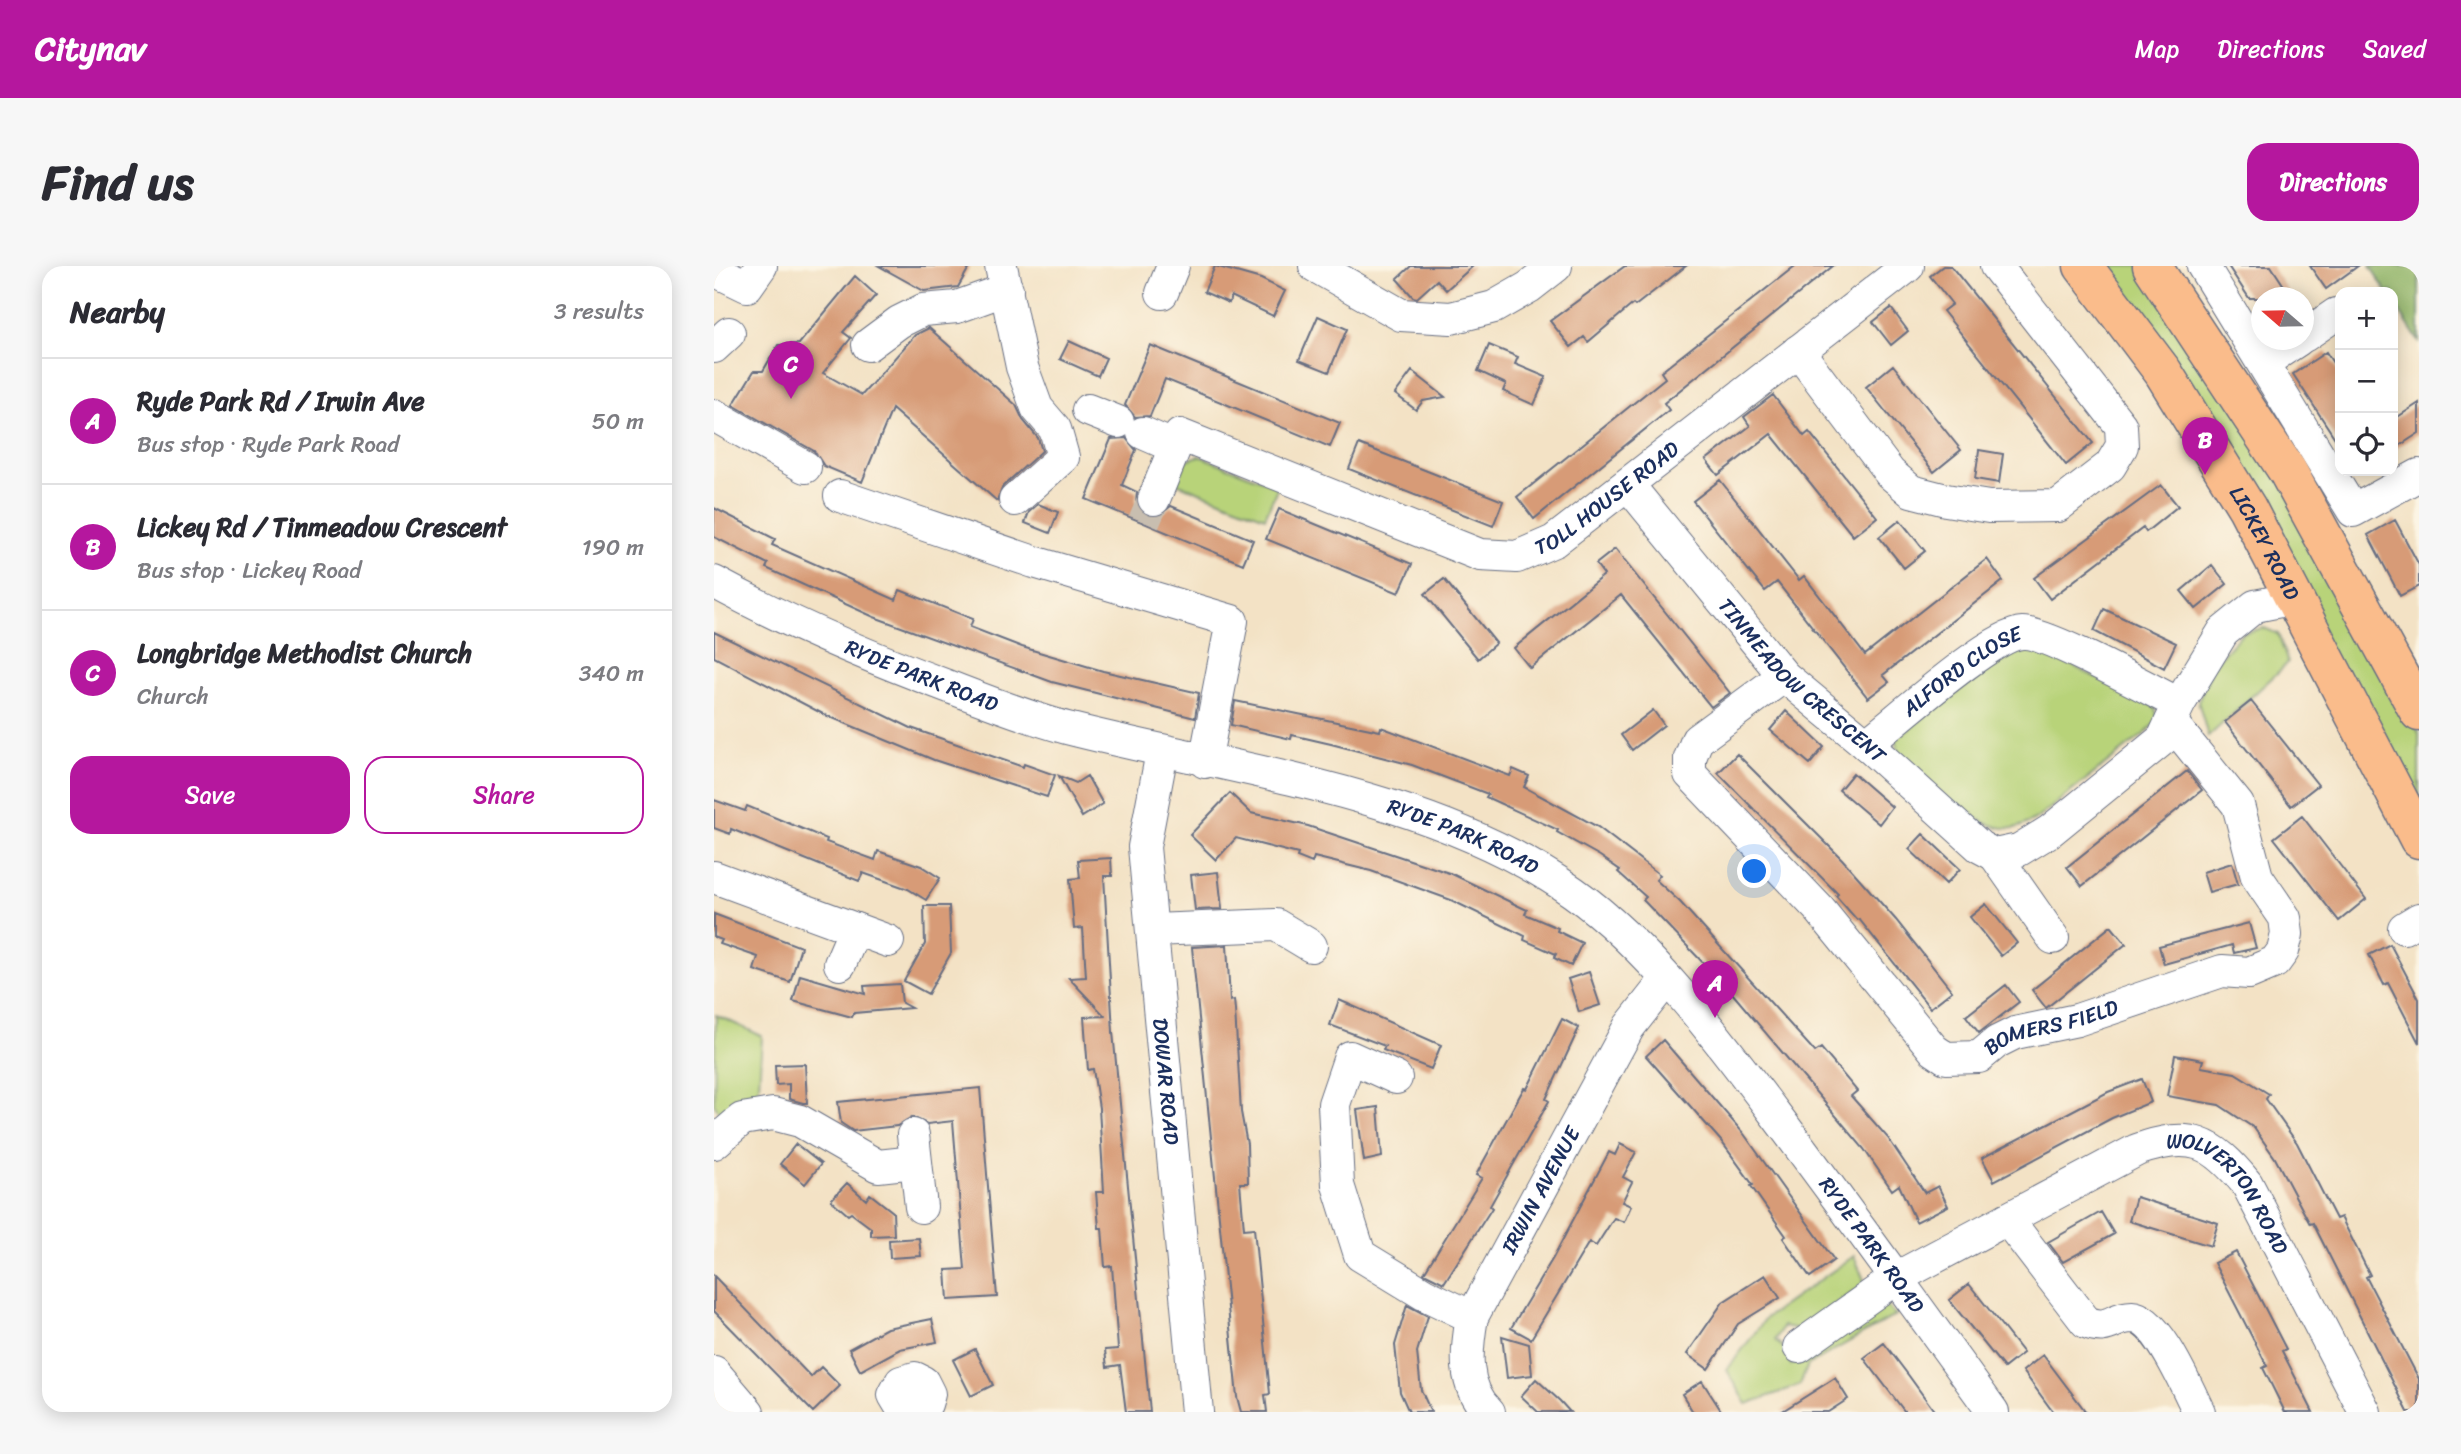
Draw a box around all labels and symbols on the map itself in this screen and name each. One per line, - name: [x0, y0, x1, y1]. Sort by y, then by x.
- north arrow: [2251, 287, 2314, 350]
- pin: C: [768, 341, 814, 399]
- pin: B: [2182, 417, 2228, 475]
- street label: TOLL HOUSE ROAD: [1528, 431, 1688, 566]
- street label: LICKEY ROAD: [2219, 478, 2311, 608]
- street label: TINMEADOW CRESCENT: [1708, 589, 1896, 774]
- street label: ALFORD CLOSE: [1892, 614, 2028, 727]
- street label: RYDE PARK ROAD: [839, 628, 1004, 723]
- street label: RYDE PARK ROAD: [1382, 787, 1547, 886]
- your location: [1737, 854, 1771, 888]
- pin: A: [1692, 960, 1738, 1018]
- street label: BOMERS FIELD: [1974, 988, 2124, 1065]
- street label: DOWAR ROAD: [1141, 1016, 1191, 1147]
- street label: IRWIN AVENUE: [1490, 1118, 1591, 1262]
- street label: WOLVERTON ROAD: [2165, 1121, 2300, 1262]
- street label: RYDE PARK ROAD: [1809, 1168, 1935, 1322]

